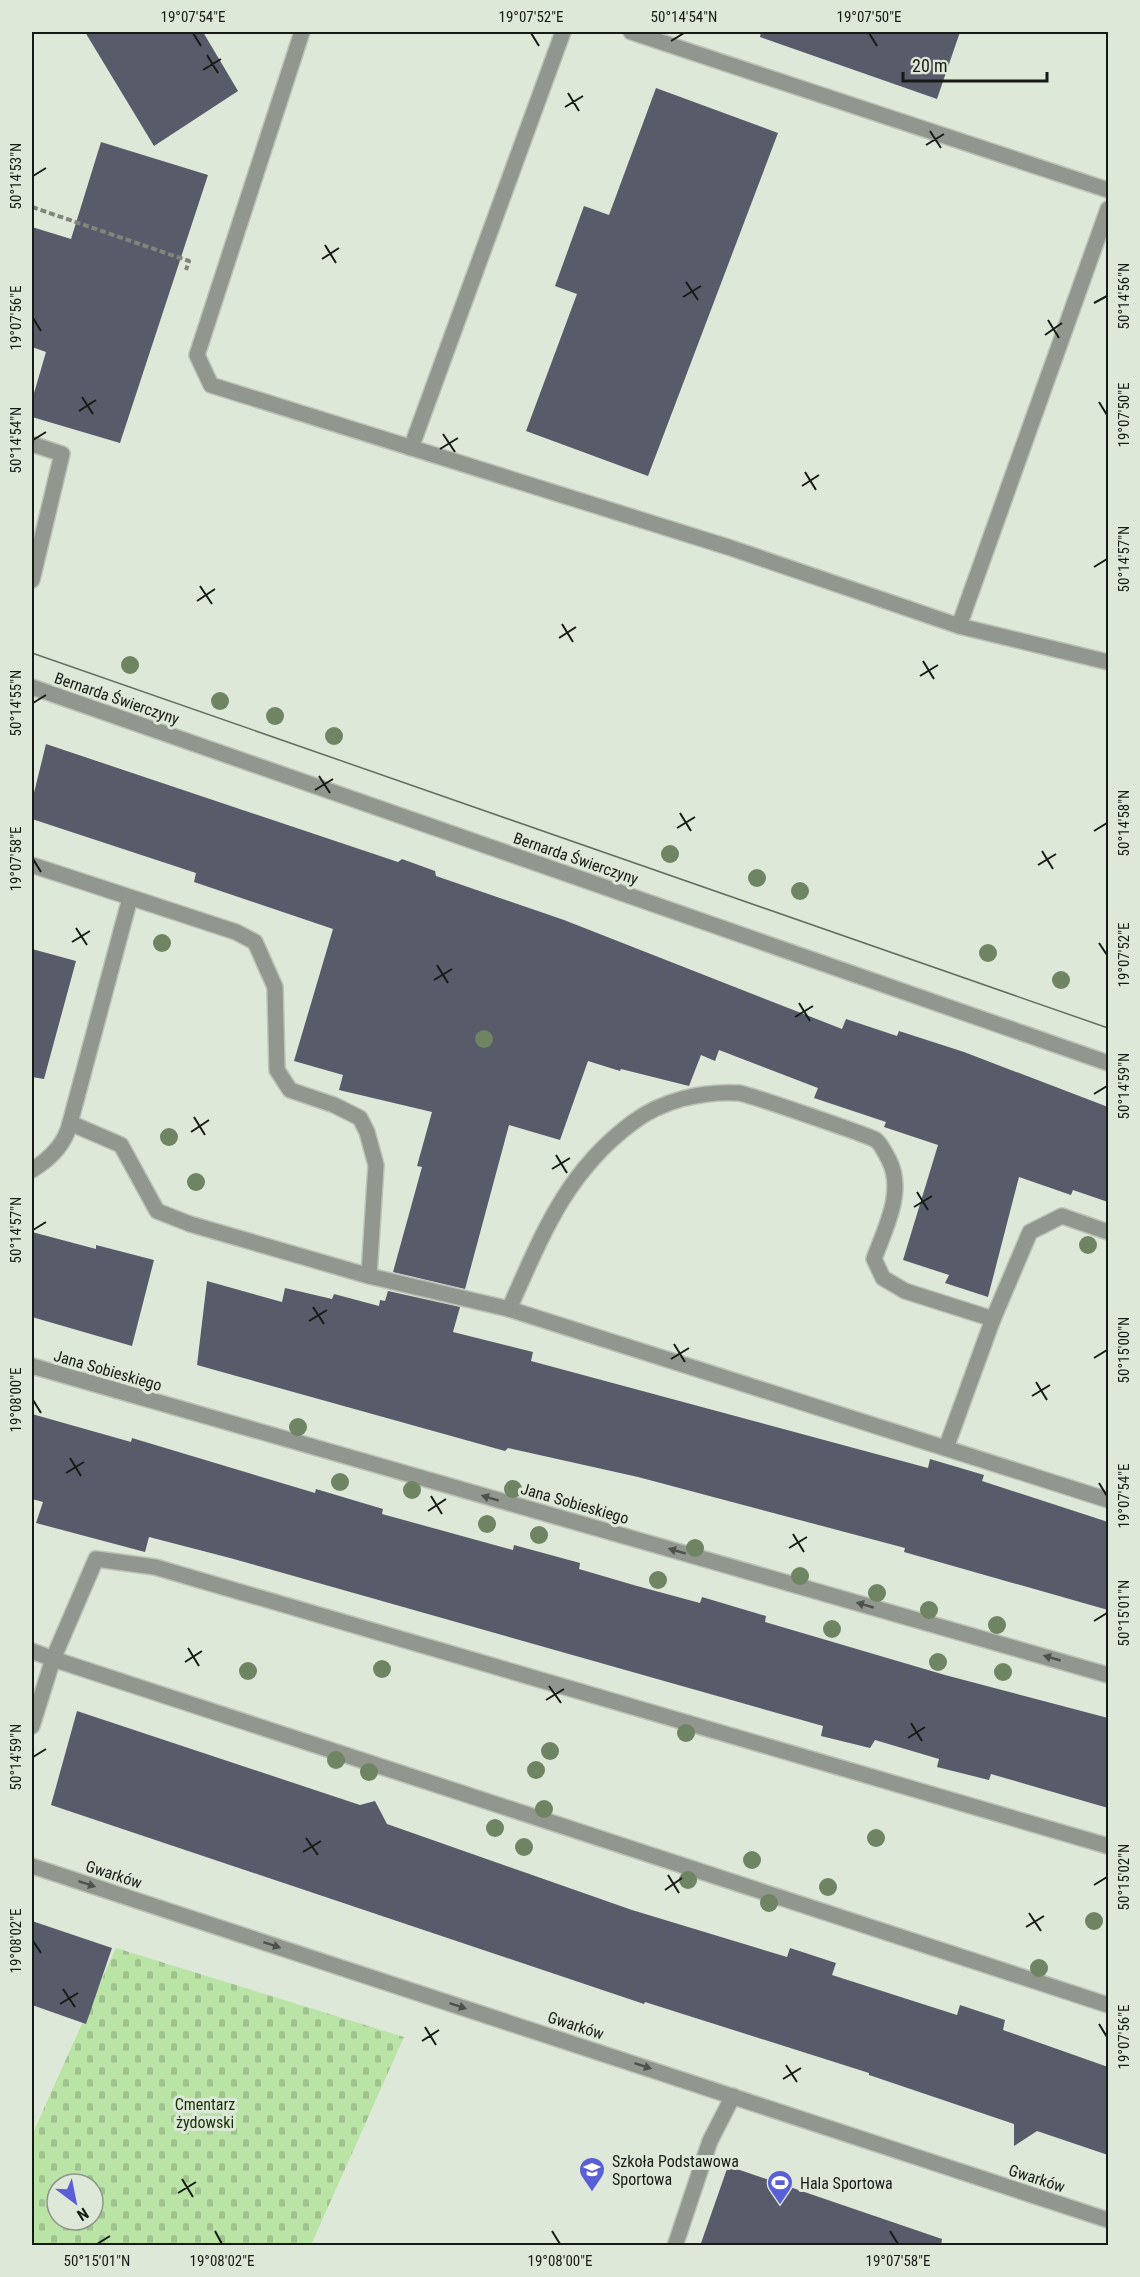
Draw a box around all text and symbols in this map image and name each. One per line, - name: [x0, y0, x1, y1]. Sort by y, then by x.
- text: 19°07'54"E: [161, 8, 225, 26]
- text: 19°07'52"E: [499, 8, 563, 26]
- text: 50°14'54"N: [651, 8, 717, 26]
- text: 19°07'50"E: [837, 8, 901, 26]
- scale bar: [903, 45, 1047, 83]
- text: 20 m: [912, 55, 947, 76]
- text: 50°14'53"N: [7, 143, 25, 209]
- text: 50°14'56"N: [1115, 263, 1133, 329]
- text: 19°07'56"E: [7, 286, 25, 350]
- text: 19°07'50"E: [1115, 383, 1133, 447]
- text: 50°14'54"N: [7, 407, 25, 473]
- text: 50°14'57"N: [1115, 526, 1133, 592]
- street label: Bernarda Świerczyny: [52, 668, 182, 729]
- text: 50°14'55"N: [7, 670, 25, 736]
- text: 50°14'58"N: [1115, 790, 1133, 856]
- text: 19°07'58"E: [7, 827, 25, 891]
- street label: Bernarda Świerczyny: [511, 828, 641, 889]
- text: 19°07'52"E: [1115, 923, 1133, 987]
- text: 50°14'59"N: [1115, 1053, 1133, 1119]
- text: 50°14'57"N: [7, 1197, 25, 1263]
- text: 50°15'00"N: [1115, 1317, 1133, 1383]
- street label: Jana Sobieskiego: [52, 1346, 164, 1395]
- text: 19°08'00"E: [7, 1368, 25, 1432]
- text: 19°07'54"E: [1115, 1464, 1133, 1528]
- street label: Jana Sobieskiego: [519, 1479, 631, 1528]
- one-way arrow: [481, 1492, 499, 1502]
- one-way arrow: [668, 1546, 686, 1555]
- text: 50°15'01"N: [1115, 1580, 1133, 1646]
- one-way arrow: [856, 1600, 874, 1609]
- one-way arrow: [1043, 1653, 1061, 1663]
- text: 50°14'59"N: [7, 1724, 25, 1790]
- text: 50°15'02"N: [1115, 1844, 1133, 1910]
- street label: Gwarków: [83, 1856, 144, 1892]
- one-way arrow: [78, 1880, 96, 1890]
- text: 19°08'02"E: [7, 1909, 25, 1973]
- one-way arrow: [263, 1941, 281, 1950]
- one-way arrow: [449, 2001, 467, 2011]
- text: 19°07'56"E: [1115, 2005, 1133, 2069]
- street label: Gwarków: [545, 2007, 606, 2043]
- one-way arrow: [634, 2062, 652, 2072]
- park label: Cmentarz żydowski: [175, 2095, 235, 2132]
- place label: Szkoła Podstawowa Sportowa: [612, 2152, 739, 2189]
- school or university icon: Szkoła Podstawowa Sportowa: [577, 2155, 607, 2193]
- street label: Gwarków: [1006, 2160, 1067, 2196]
- sports icon: Hala Sportowa: [765, 2168, 795, 2206]
- north arrow: [45, 2172, 105, 2232]
- place label: Hala Sportowa: [800, 2174, 893, 2193]
- text: N: [73, 2204, 92, 2225]
- text: 50°15'01"N: [64, 2252, 130, 2270]
- text: 19°08'02"E: [190, 2252, 254, 2270]
- text: 19°08'00"E: [528, 2252, 592, 2270]
- text: 19°07'58"E: [866, 2252, 930, 2270]

